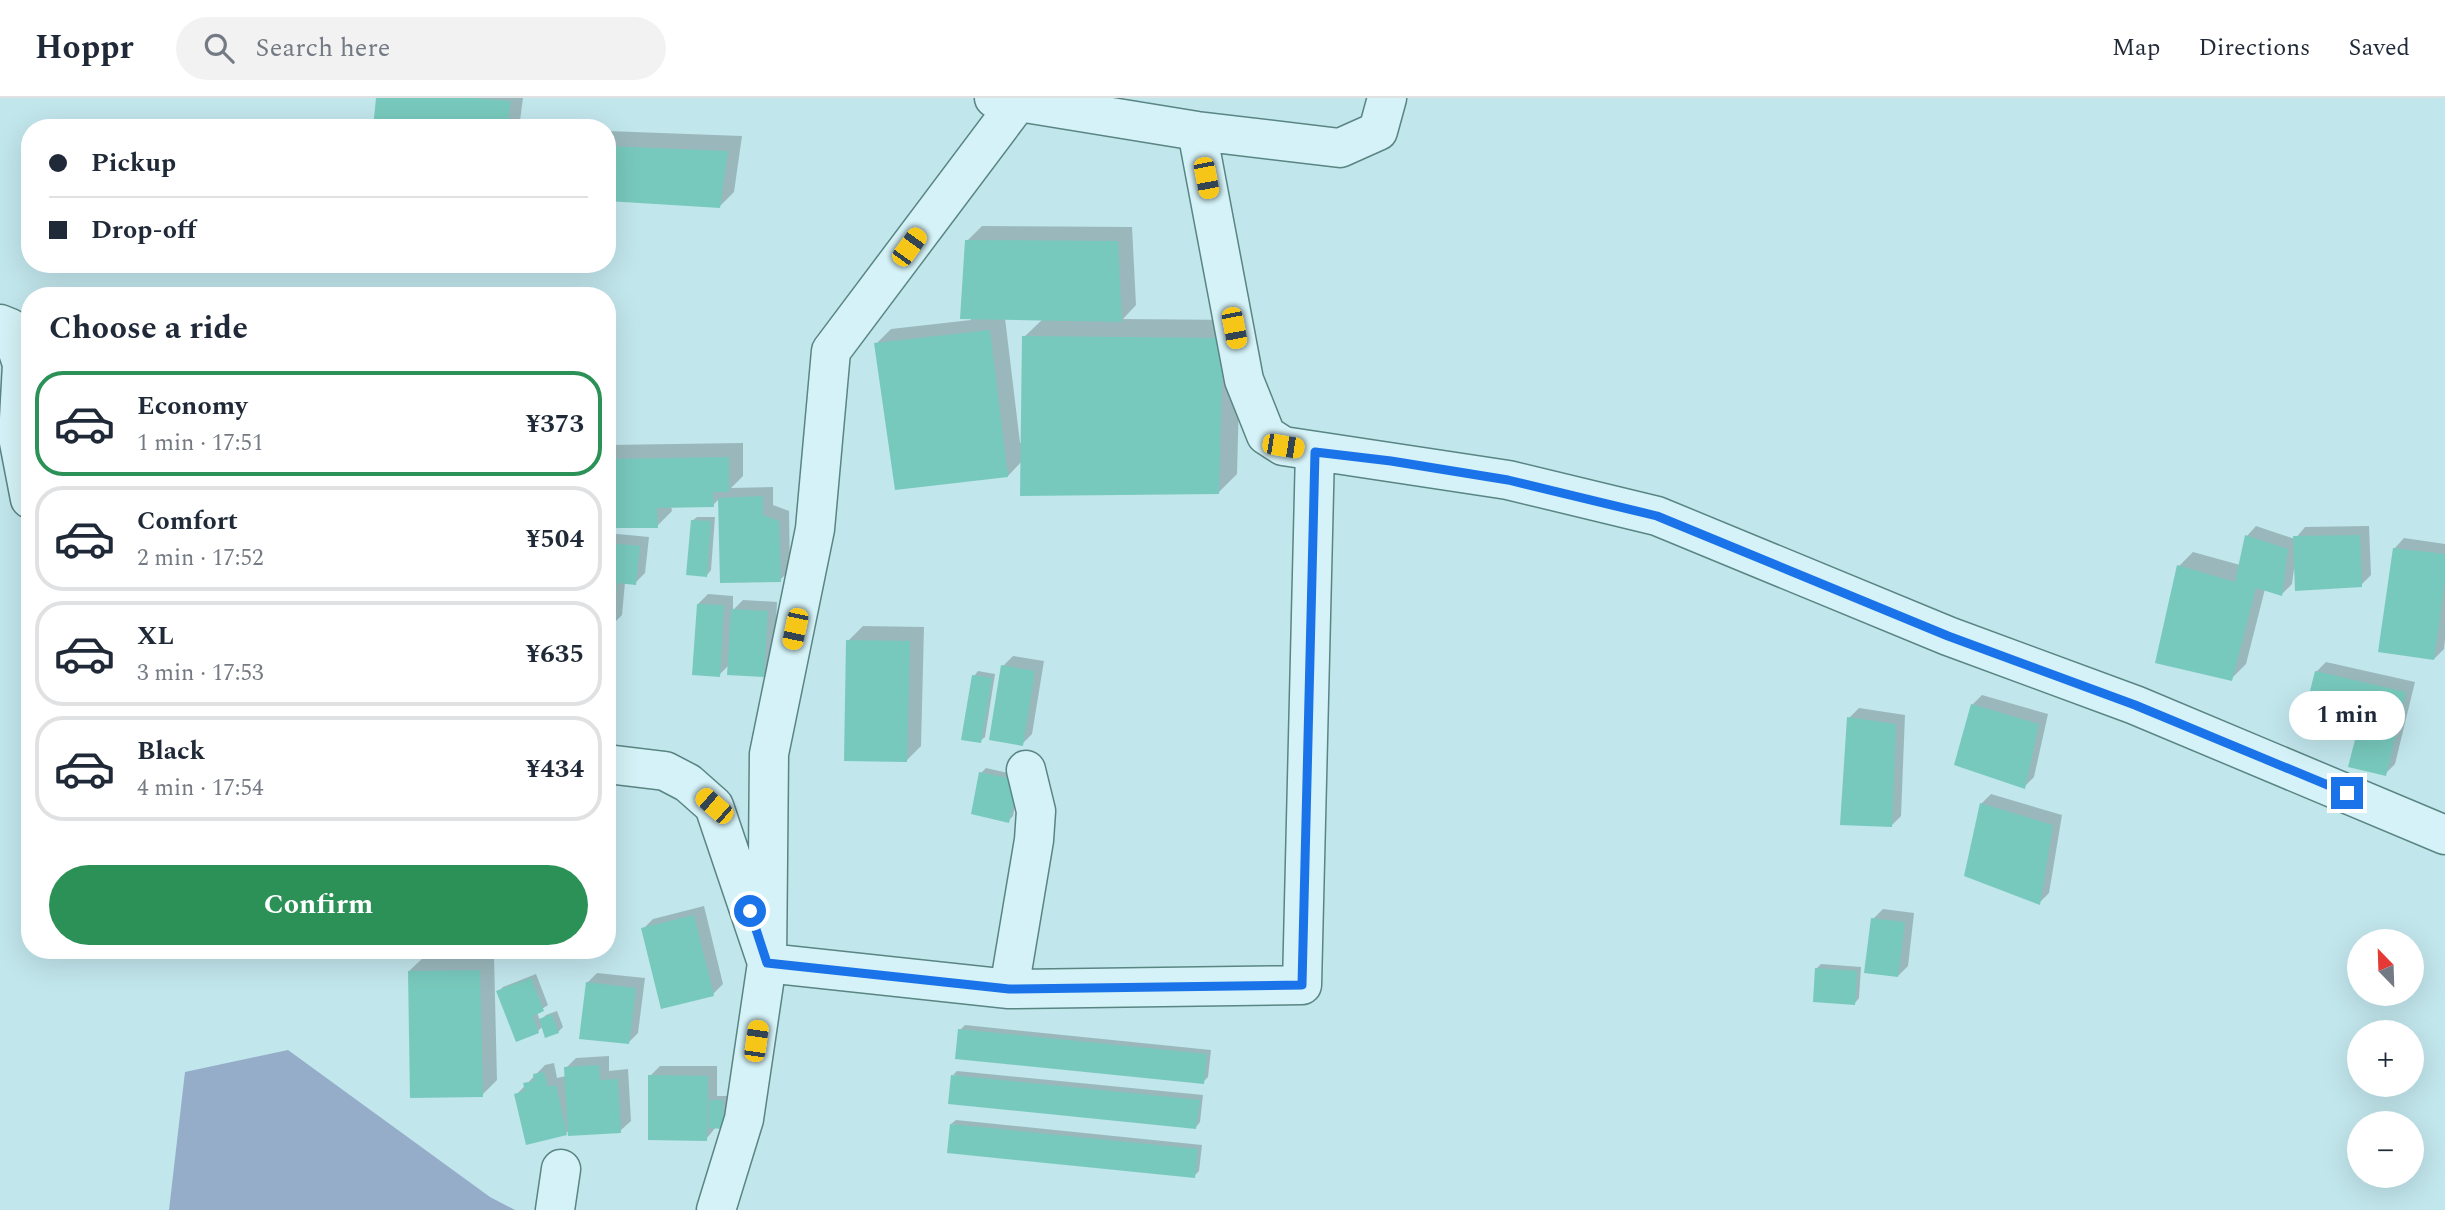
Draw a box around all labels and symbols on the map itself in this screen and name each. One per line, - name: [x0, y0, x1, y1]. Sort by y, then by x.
- car: [1192, 155, 1221, 201]
- car: [889, 224, 930, 270]
- car: [1220, 305, 1249, 351]
- car: [1261, 432, 1306, 460]
- car: [781, 606, 810, 652]
- callout: 1 min: [2289, 692, 2405, 740]
- route end: [2331, 777, 2363, 809]
- car: [692, 784, 737, 828]
- route start: [734, 895, 766, 927]
- north arrow: [2347, 929, 2424, 1006]
- car: [743, 1019, 770, 1063]

